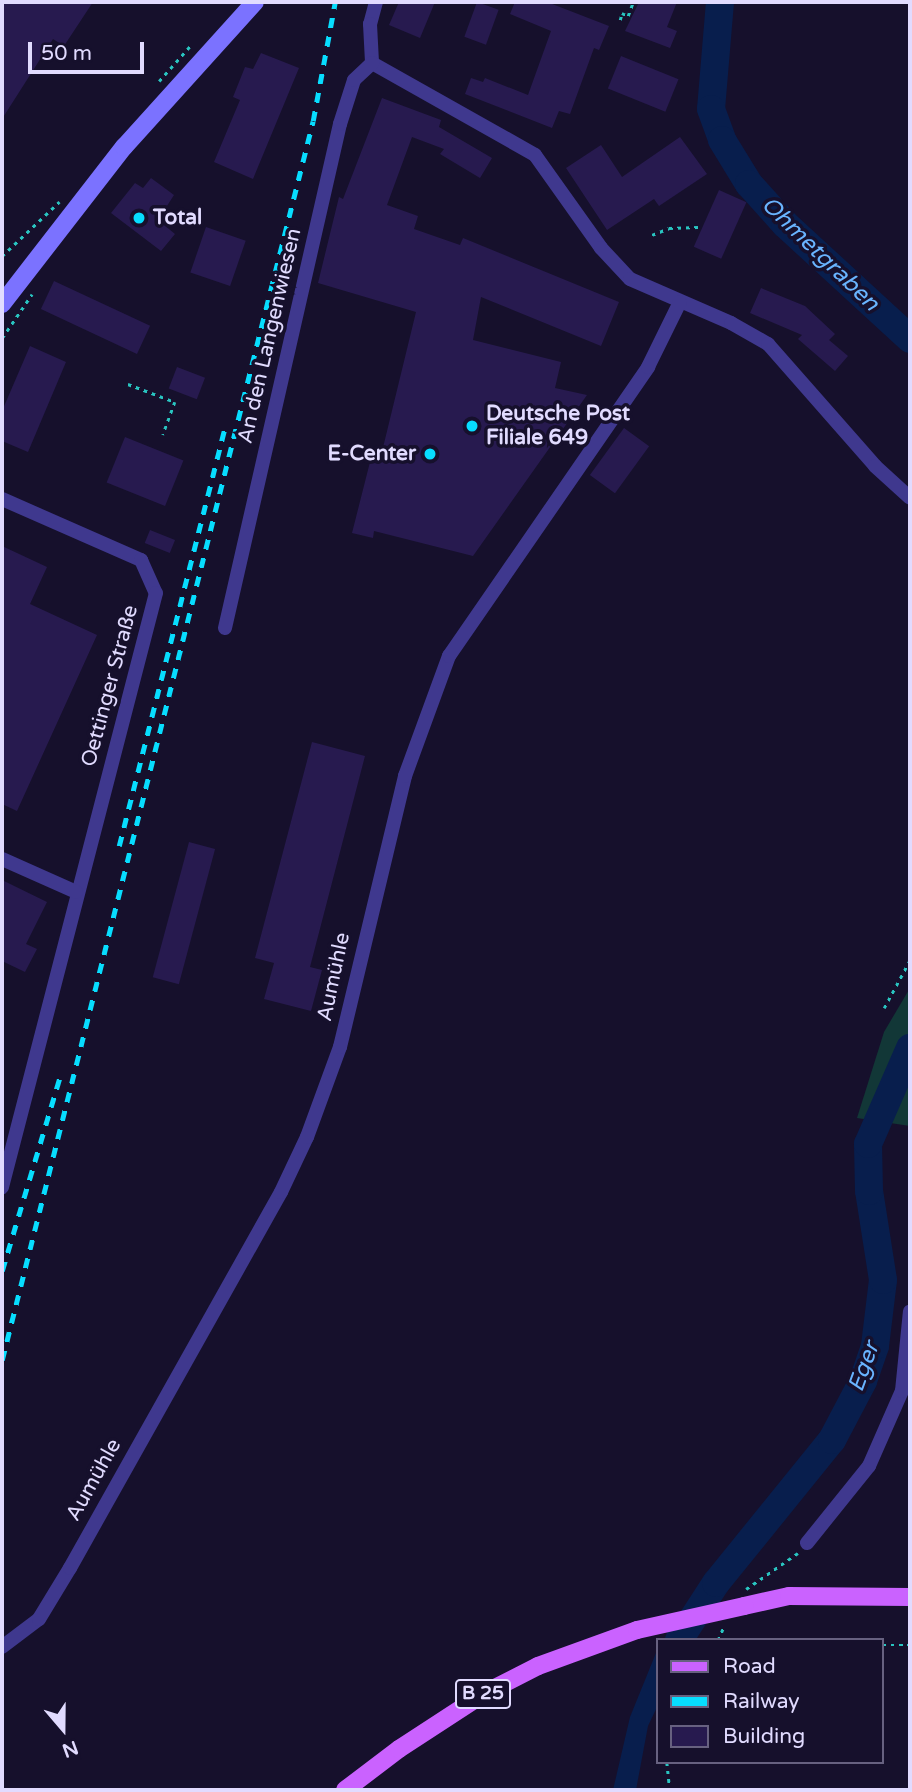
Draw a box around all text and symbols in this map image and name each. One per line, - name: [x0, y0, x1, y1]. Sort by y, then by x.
- scale bar: [32, 28, 147, 72]
- text: 50 m: [41, 41, 92, 66]
- water label: Ohmetgraben: [755, 191, 885, 317]
- place label: Total: [153, 205, 202, 231]
- marker: Total: [131, 210, 147, 226]
- street label: An den Langenwiesen: [233, 226, 307, 446]
- place label: Deutsche Post Filiale 649: [486, 401, 630, 451]
- marker: Deutsche Post Filiale 649: [464, 418, 480, 434]
- place label: E-Center: [328, 441, 416, 467]
- marker: E-Center: [422, 446, 438, 462]
- street label: Oettinger Straße: [76, 602, 144, 770]
- street label: Aumühle: [312, 930, 356, 1024]
- water label: Eger: [842, 1338, 886, 1396]
- street label: Aumühle: [61, 1435, 127, 1525]
- legend: [656, 1638, 884, 1764]
- text: Road: [723, 1654, 776, 1679]
- road number: B 25: [455, 1678, 511, 1710]
- text: Railway: [723, 1689, 800, 1714]
- north arrow: [28, 1694, 98, 1764]
- text: Building: [723, 1724, 805, 1749]
- text: N: [59, 1736, 81, 1762]

